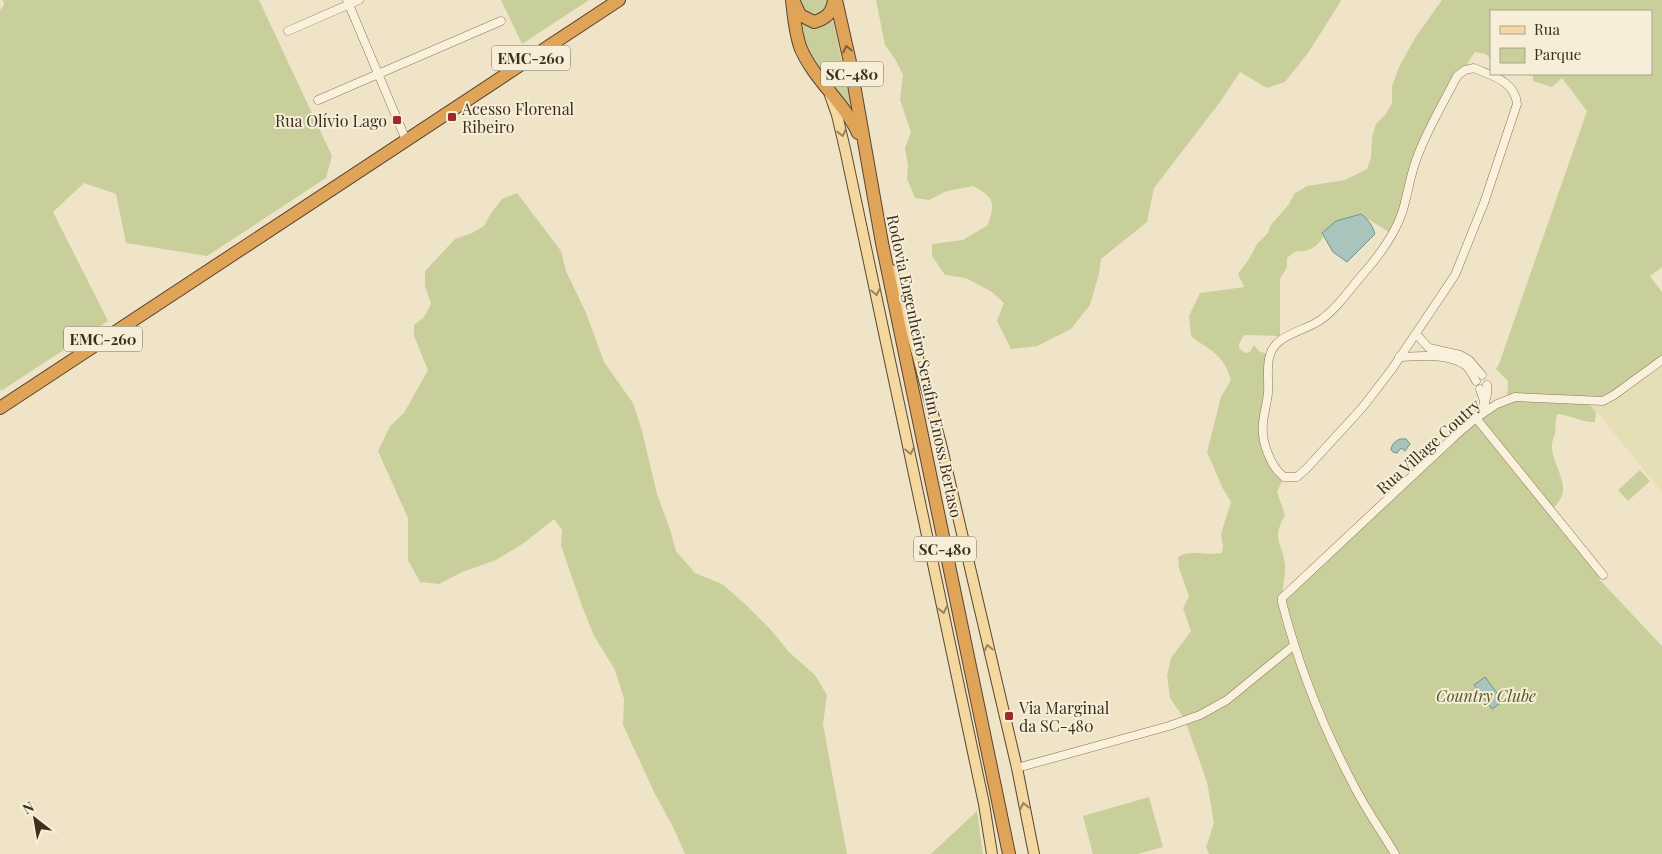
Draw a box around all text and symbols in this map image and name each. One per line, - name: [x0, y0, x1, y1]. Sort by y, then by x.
- legend: [1490, 10, 1652, 75]
- text: Rua: [1534, 19, 1560, 39]
- one-way arrow: [842, 44, 853, 53]
- text: Parque: [1534, 44, 1581, 64]
- road number: EMC-260: [492, 46, 570, 70]
- road number: SC-480: [821, 62, 883, 86]
- place label: Acesso Florenal Ribeiro: [461, 98, 575, 137]
- place label: Rua Olívio Lago: [275, 110, 387, 131]
- marker: Acesso Florenal Ribeiro: [446, 111, 458, 123]
- marker: Rua Olívio Lago: [391, 114, 403, 126]
- one-way arrow: [836, 129, 846, 137]
- street label: Rodovia Engenheiro Serafim Enoss Bertaso: [883, 213, 967, 520]
- one-way arrow: [870, 288, 880, 297]
- road number: EMC-260: [64, 326, 142, 352]
- street label: Rua Village Coutry: [1372, 394, 1484, 498]
- one-way arrow: [904, 447, 914, 456]
- road number: SC-480: [914, 536, 976, 562]
- one-way arrow: [937, 606, 948, 615]
- one-way arrow: [983, 643, 994, 652]
- park label: Country Clube: [1436, 685, 1536, 706]
- place label: Via Marginal da SC-480: [1018, 697, 1110, 736]
- marker: Via Marginal da SC-480: [1003, 710, 1015, 722]
- north arrow: [10, 794, 60, 844]
- text: N: [19, 797, 37, 818]
- one-way arrow: [1020, 802, 1030, 811]

